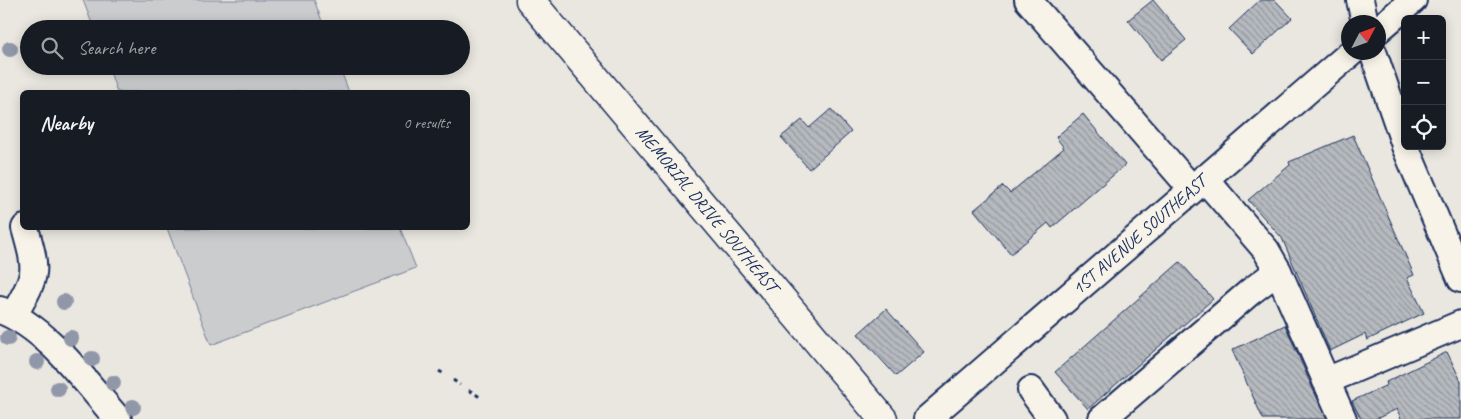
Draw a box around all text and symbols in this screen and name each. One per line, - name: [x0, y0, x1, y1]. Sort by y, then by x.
- north arrow: [1341, 15, 1386, 60]
- map controls: [1401, 15, 1446, 150]
- button: +: [1401, 15, 1446, 60]
- search box: [20, 20, 470, 75]
- icon: search: [38, 34, 66, 62]
- text: Search here: [78, 36, 155, 60]
- button: −: [1401, 60, 1446, 105]
- button: locate: [1401, 105, 1446, 150]
- text: Nearby: [40, 110, 93, 136]
- text: 0 results: [403, 113, 450, 133]
- street label: MEMORIAL DRIVE SOUTHEAST: [631, 122, 786, 300]
- street label: 1ST AVENUE SOUTHEAST: [1068, 168, 1214, 299]

